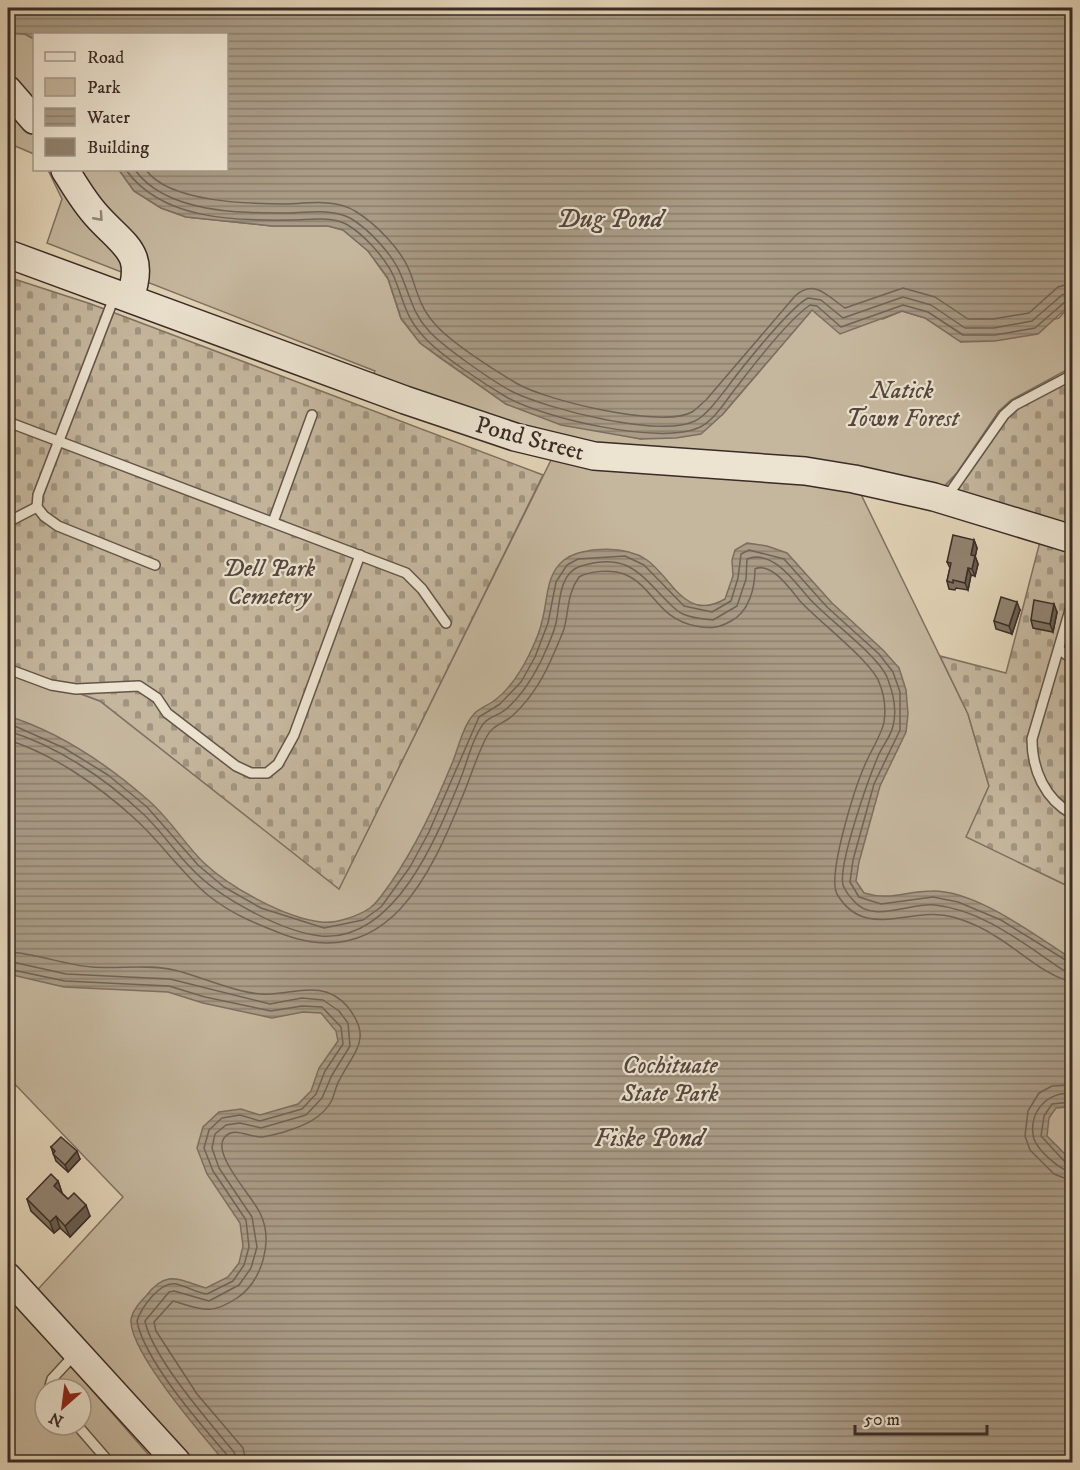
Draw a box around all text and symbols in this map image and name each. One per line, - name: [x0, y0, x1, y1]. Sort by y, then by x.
- legend: [33, 33, 228, 171]
- text: Road: [87, 47, 124, 69]
- text: Park: [87, 77, 121, 99]
- text: Water: [86, 107, 130, 129]
- text: Building: [87, 137, 149, 159]
- water label: Dug Pond: [557, 203, 667, 236]
- one-way arrow: [92, 211, 103, 221]
- park label: Natick Town Forest: [845, 376, 961, 434]
- street label: Pond Street: [472, 410, 588, 468]
- park label: Dell Park Cemetery: [223, 554, 315, 612]
- park label: Cochituate State Park: [620, 1051, 719, 1109]
- water label: Fiske Pond: [594, 1122, 708, 1155]
- north arrow: [33, 1377, 93, 1437]
- scale bar: [855, 1398, 987, 1436]
- text: N: [46, 1407, 67, 1431]
- text: 50 m: [864, 1409, 900, 1431]

